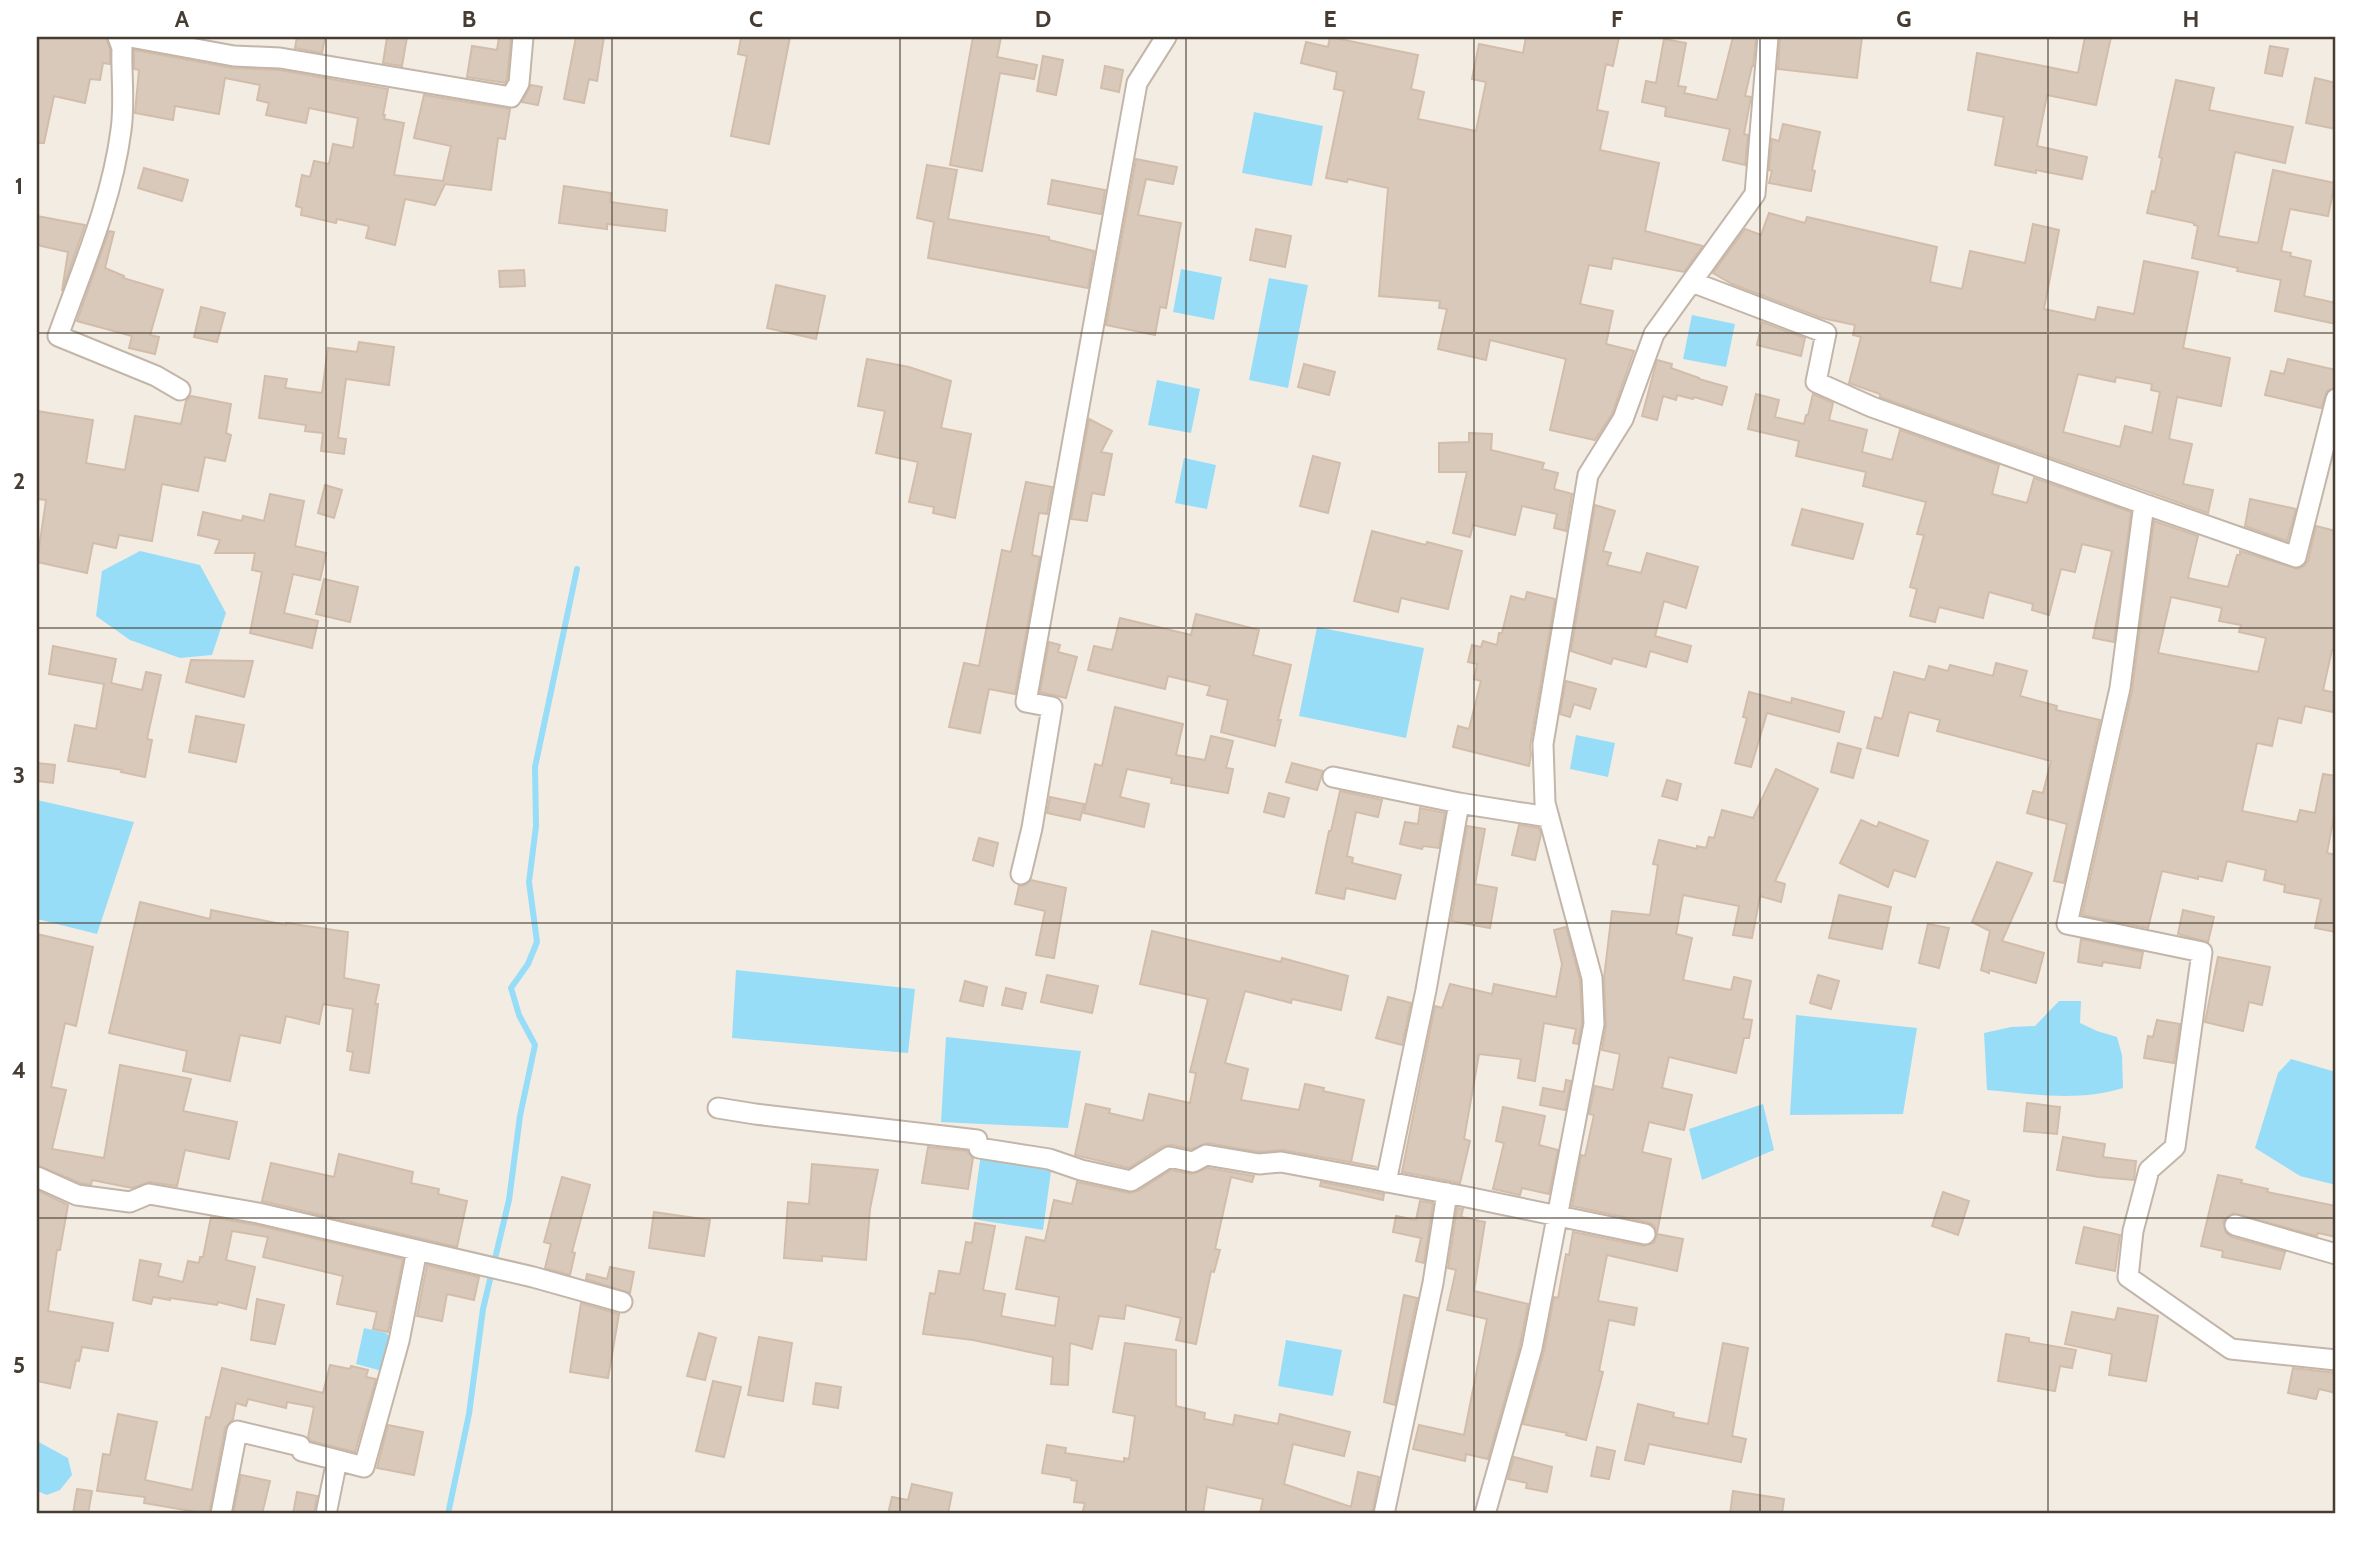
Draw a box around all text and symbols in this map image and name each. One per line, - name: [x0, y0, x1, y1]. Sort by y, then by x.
- text: A: [175, 5, 190, 33]
- text: B: [462, 5, 476, 33]
- text: C: [749, 5, 763, 33]
- text: D: [1035, 5, 1051, 33]
- text: E: [1323, 5, 1337, 33]
- text: F: [1611, 5, 1623, 33]
- text: G: [1896, 5, 1912, 33]
- text: H: [2183, 5, 2199, 33]
- text: 1: [15, 172, 23, 200]
- text: 2: [13, 467, 25, 495]
- text: 3: [13, 761, 25, 789]
- text: 4: [12, 1056, 26, 1084]
- text: 5: [13, 1351, 25, 1379]

